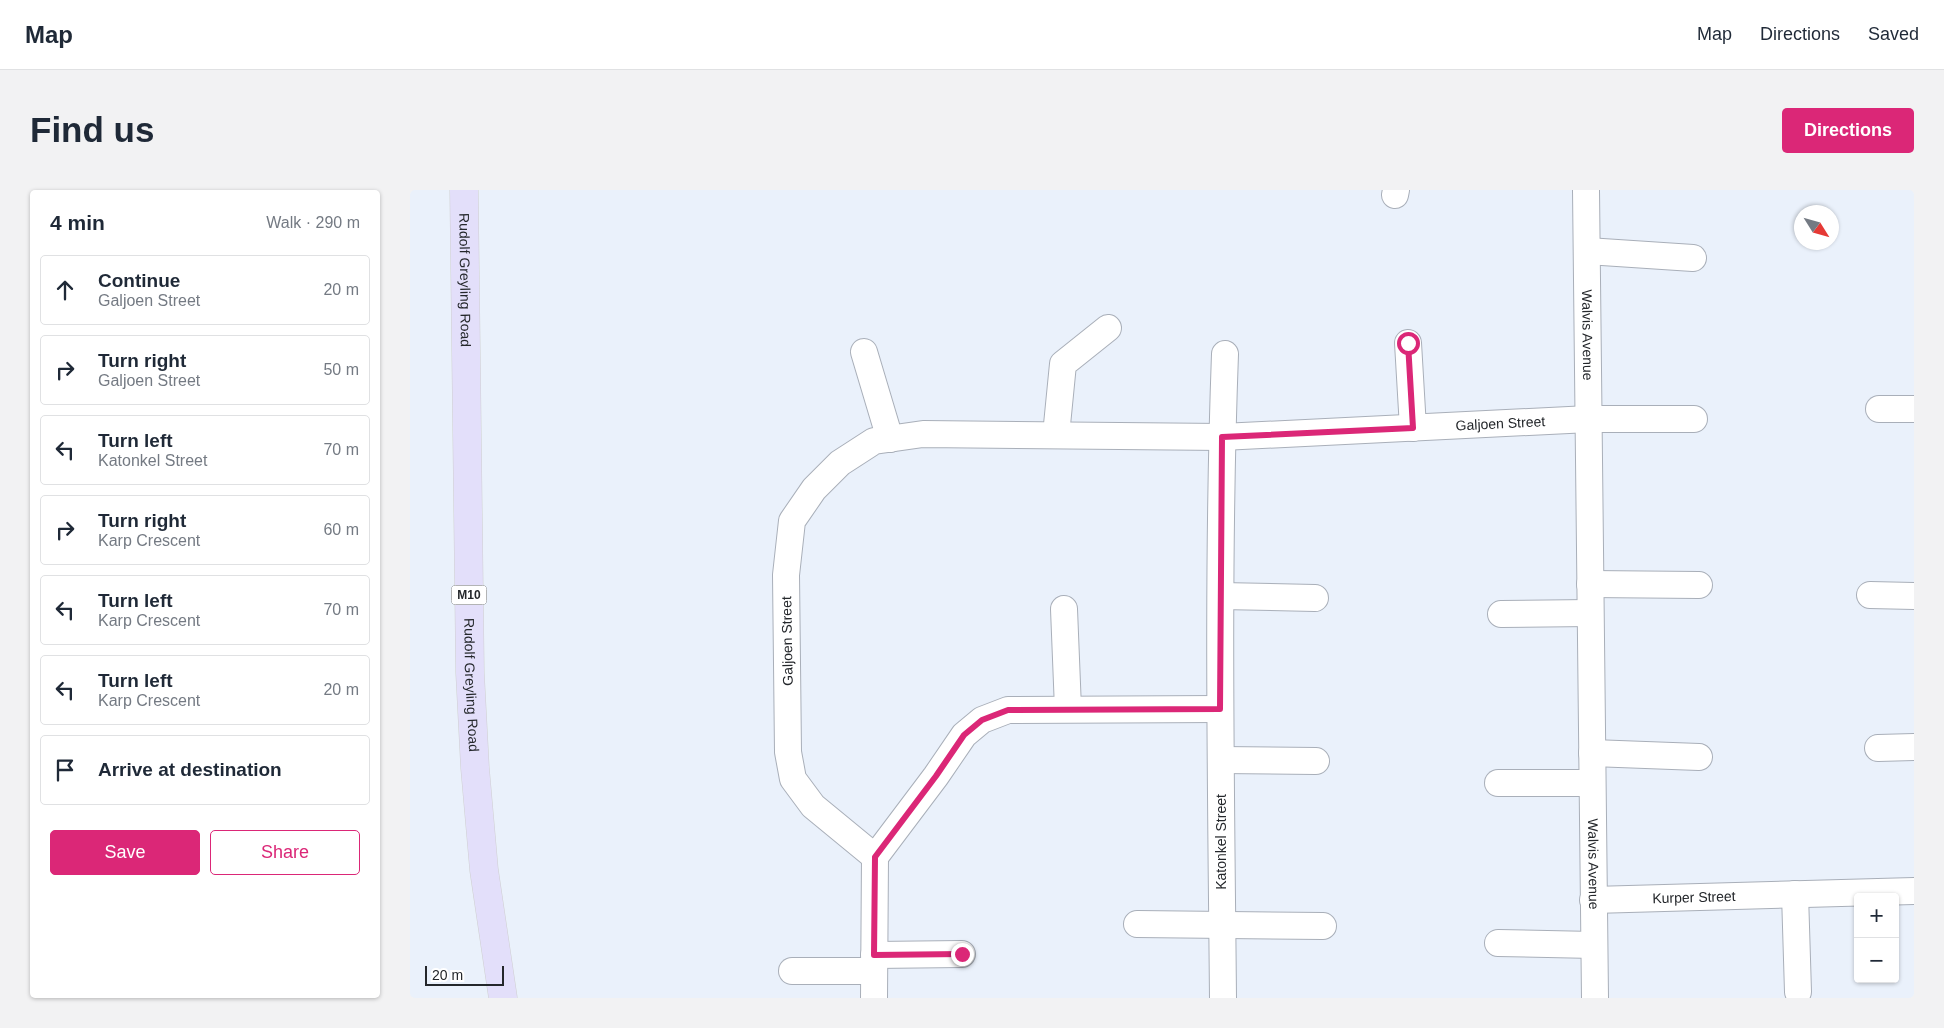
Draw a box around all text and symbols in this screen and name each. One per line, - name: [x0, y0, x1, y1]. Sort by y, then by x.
- text: Map: [25, 21, 73, 48]
- text: Map: [1697, 24, 1732, 44]
- text: Directions: [1760, 24, 1840, 44]
- text: Saved: [1868, 24, 1919, 44]
- button: Directions: [1782, 108, 1914, 153]
- text: Find us: [30, 110, 154, 149]
- north arrow: [1794, 205, 1839, 250]
- text: 4 min: [50, 211, 105, 234]
- street label: Rudolf Greyling Road: [456, 213, 474, 347]
- text: Walk · 290 m: [266, 214, 360, 231]
- text: Continue: [98, 270, 180, 291]
- icon: ahead: [51, 276, 79, 304]
- text: 20 m: [323, 281, 359, 298]
- street label: Walvis Avenue: [1579, 289, 1596, 381]
- text: Galjoen Street: [98, 292, 200, 309]
- route start: [1397, 332, 1420, 355]
- text: Turn right: [98, 350, 186, 371]
- icon: right: [51, 356, 79, 384]
- text: 50 m: [323, 361, 359, 378]
- text: Galjoen Street: [98, 372, 200, 389]
- street label: Galjoen Street: [1455, 413, 1546, 434]
- text: Turn left: [98, 430, 173, 451]
- icon: left: [51, 436, 79, 464]
- text: 70 m: [323, 441, 359, 458]
- text: Katonkel Street: [98, 452, 207, 469]
- text: Turn right: [98, 510, 186, 531]
- icon: right: [51, 516, 79, 544]
- text: 60 m: [323, 521, 359, 538]
- text: Karp Crescent: [98, 532, 200, 549]
- road number: M10: [452, 586, 486, 604]
- text: Turn left: [98, 590, 173, 611]
- icon: left: [51, 596, 79, 624]
- street label: Galjoen Street: [778, 596, 796, 686]
- text: 70 m: [323, 601, 359, 618]
- text: Karp Crescent: [98, 612, 200, 629]
- street label: Rudolf Greyling Road: [461, 618, 482, 752]
- text: Turn left: [98, 670, 173, 691]
- icon: left: [51, 676, 79, 704]
- text: 20 m: [323, 681, 359, 698]
- text: Karp Crescent: [98, 692, 200, 709]
- icon: arrive: [51, 756, 79, 784]
- text: Arrive at destination: [98, 759, 282, 780]
- street label: Katonkel Street: [1213, 794, 1229, 890]
- street label: Walvis Avenue: [1585, 818, 1602, 910]
- button: Save: [50, 830, 200, 875]
- button: Share: [210, 830, 360, 875]
- street label: Kurper Street: [1652, 888, 1736, 906]
- map controls: [1854, 893, 1899, 983]
- button: +: [1854, 893, 1899, 938]
- button: −: [1854, 938, 1899, 983]
- route end: [951, 943, 974, 966]
- scale bar: [425, 963, 504, 986]
- text: 20 m: [432, 967, 463, 983]

